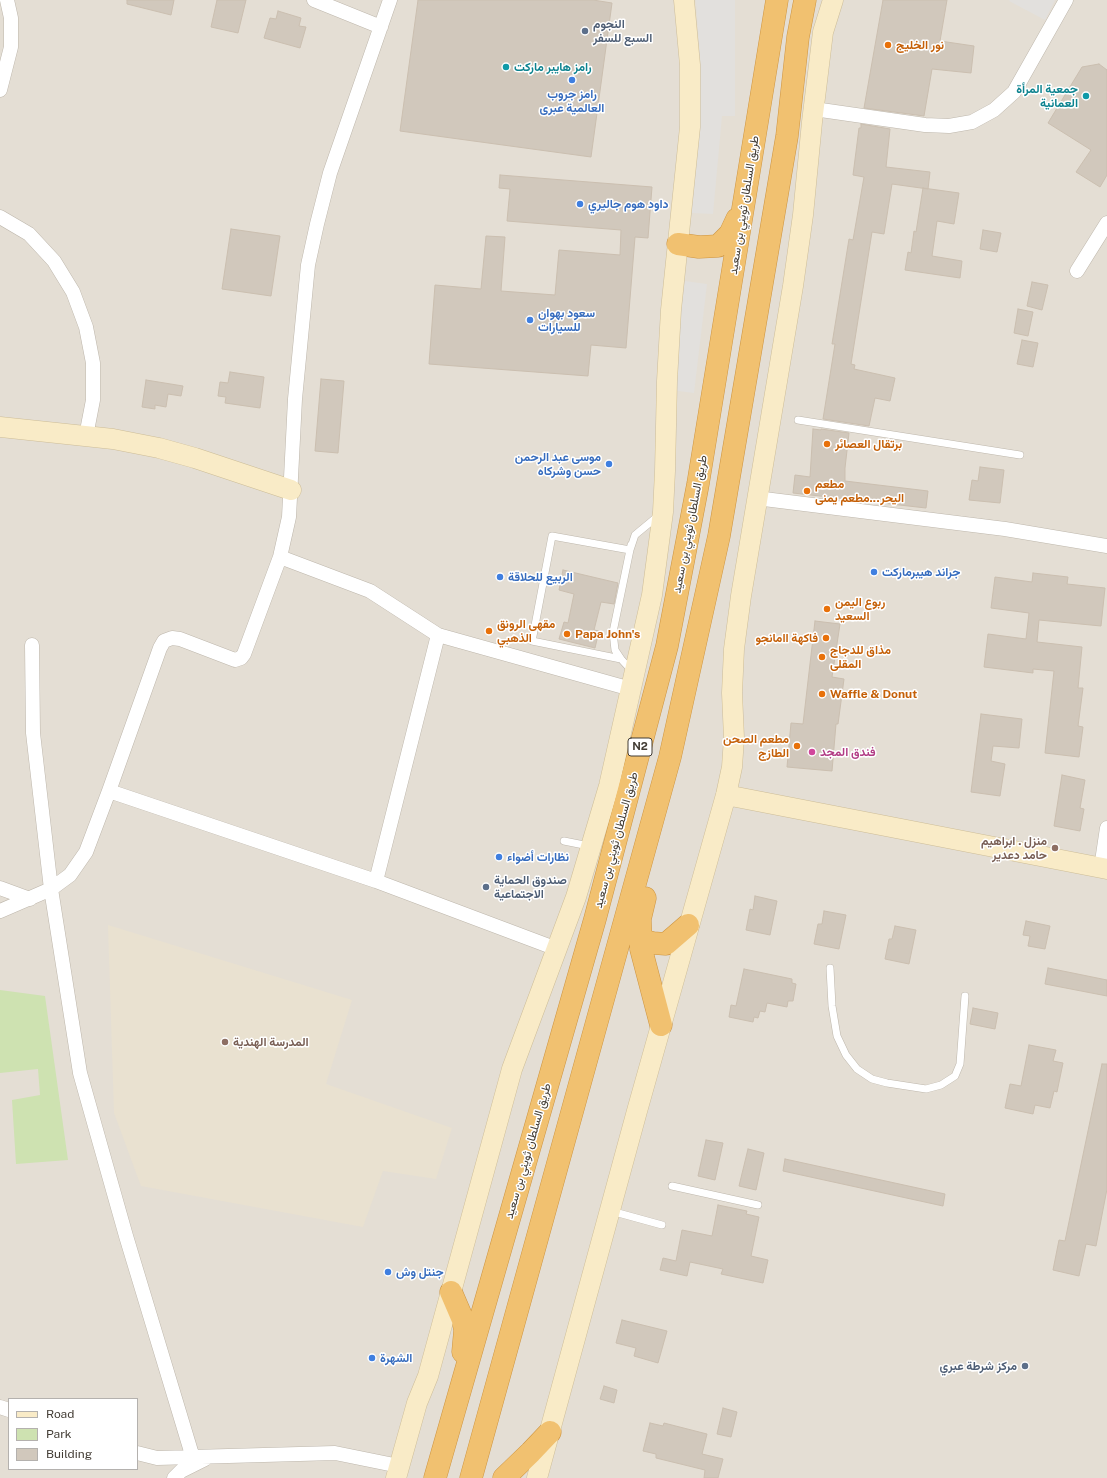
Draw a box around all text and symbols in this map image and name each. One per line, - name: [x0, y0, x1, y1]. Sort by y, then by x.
- place label: النجوم السبع للسفر: [593, 17, 652, 45]
- marker: النجوم السبع للسفر: [580, 26, 590, 36]
- place label: نور الخليج: [896, 38, 944, 52]
- marker: نور الخليج: [883, 40, 893, 50]
- place label: رامز هايبر ماركت: [514, 60, 592, 74]
- marker: رامز هايبر ماركت: [501, 62, 511, 72]
- marker: رامز جروب العالمية عبرى: [567, 75, 577, 85]
- place label: جمعية المرأة العمانية: [1016, 82, 1078, 110]
- place label: رامز جروب العالمية عبرى: [540, 87, 604, 115]
- marker: جمعية المرأة العمانية: [1081, 91, 1091, 101]
- street label: طريق السلطان ثويني بن سعيد: [726, 134, 762, 276]
- place label: داود هوم جاليري: [588, 197, 669, 211]
- marker: داود هوم جاليري: [575, 199, 585, 209]
- place label: سعود بهوان للسيارات: [538, 306, 595, 334]
- marker: سعود بهوان للسيارات: [525, 315, 535, 325]
- place label: برتقال العصاىٔر: [835, 437, 902, 451]
- marker: برتقال العصاىٔر: [822, 439, 832, 449]
- place label: موسى عبد الرحمن حسن وشركاه: [515, 450, 601, 478]
- street label: طريق السلطان ثويني بن سعيد: [670, 454, 710, 594]
- marker: موسى عبد الرحمن حسن وشركاه: [604, 459, 614, 469]
- place label: مطعم اليحر...مطعم يمنى: [815, 477, 904, 505]
- marker: مطعم اليحر...مطعم يمنى: [802, 486, 812, 496]
- place label: جراند ه‍يبرماركت: [882, 565, 961, 579]
- marker: جراند ه‍يبرماركت: [869, 567, 879, 577]
- place label: الربيع للحلاقة: [508, 570, 573, 584]
- marker: الربيع للحلاقة: [495, 572, 505, 582]
- place label: ربوع اليمن السعيد: [835, 595, 885, 623]
- marker: ربوع اليمن السعيد: [822, 604, 832, 614]
- place label: مقهى الرونق الذهبي: [497, 617, 555, 645]
- marker: مقهى الرونق الذهبي: [484, 626, 494, 636]
- place label: Papa John's: [575, 627, 640, 641]
- marker: Papa John's: [562, 629, 572, 639]
- place label: فاكه‍ة اامانجو: [755, 631, 818, 645]
- marker: فاكه‍ة اامانجو: [821, 633, 831, 643]
- place label: مذاق للدجاج المقلى: [830, 643, 891, 671]
- marker: مذاق للدجاج المقلى: [817, 652, 827, 662]
- place label: Waffle & Donut: [830, 687, 917, 701]
- marker: Waffle & Donut: [817, 689, 827, 699]
- place label: مطعم الصحن الطازج: [723, 732, 789, 760]
- road number: N2: [628, 738, 652, 756]
- marker: مطعم الصحن الطازج: [792, 741, 802, 751]
- place label: فندق المجد: [820, 745, 876, 759]
- marker: فندق المجد: [807, 747, 817, 757]
- street label: طريق السلطان ثويني بن سعيد: [591, 770, 641, 910]
- place label: منزل . ابراهيم حامد دعدير: [981, 834, 1047, 862]
- marker: منزل . ابراهيم حامد دعدير: [1050, 843, 1060, 853]
- place label: نظارات أضواء: [507, 850, 569, 864]
- marker: نظارات أضواء: [494, 852, 504, 862]
- place label: صندوق الحماية الاجتماعية: [494, 873, 567, 901]
- marker: صندوق الحماية الاجتماعية: [481, 882, 491, 892]
- place label: المدرسة الهندية: [233, 1035, 309, 1049]
- marker: المدرسة الهندية: [220, 1037, 230, 1047]
- street label: طريق السلطان ثويني بن سعيد: [502, 1081, 554, 1221]
- place label: جنتل وش: [396, 1265, 444, 1279]
- marker: جنتل وش: [383, 1267, 393, 1277]
- place label: الشهرة: [380, 1351, 412, 1365]
- marker: الشهرة: [367, 1353, 377, 1363]
- place label: مركز شرطة عبري: [940, 1359, 1017, 1373]
- marker: مركز شرطة عبري: [1020, 1361, 1030, 1371]
- legend: [8, 1398, 138, 1470]
- text: Road: [46, 1407, 74, 1421]
- text: Park: [46, 1427, 72, 1441]
- text: Building: [46, 1447, 92, 1461]

